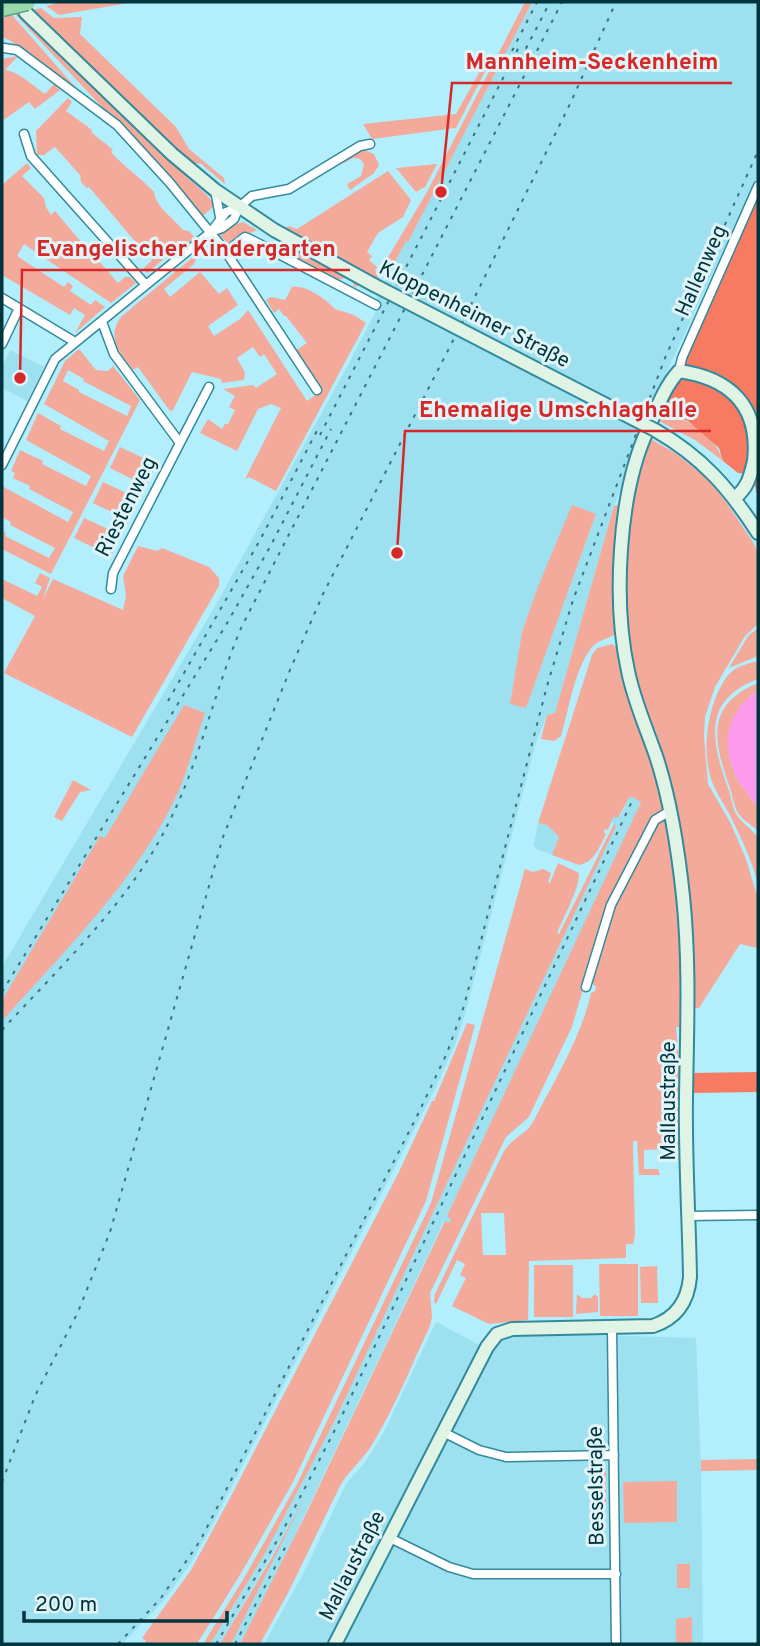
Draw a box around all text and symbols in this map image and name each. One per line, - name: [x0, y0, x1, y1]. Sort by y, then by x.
- callout: Mannheim-Seckenheim: [452, 39, 732, 83]
- text: Mannheim-Seckenheim: [466, 49, 718, 78]
- street label: Hallenweg: [670, 221, 734, 321]
- callout: Evangelischer Kindergarten: [22, 226, 350, 270]
- text: Evangelischer Kindergarten: [36, 236, 336, 265]
- street label: Kloppenheimer Straße: [374, 255, 574, 375]
- callout: Ehemalige Umschlaghalle: [405, 387, 711, 431]
- text: Ehemalige Umschlaghalle: [419, 397, 697, 426]
- street label: Riestenweg: [90, 452, 164, 562]
- street label: Mallaustraße: [656, 1041, 683, 1161]
- street label: Besselstraße: [582, 1426, 612, 1546]
- street label: Mallaustraße: [314, 1507, 392, 1625]
- scale bar: [24, 1580, 228, 1624]
- text: 200 m: [35, 1592, 97, 1619]

